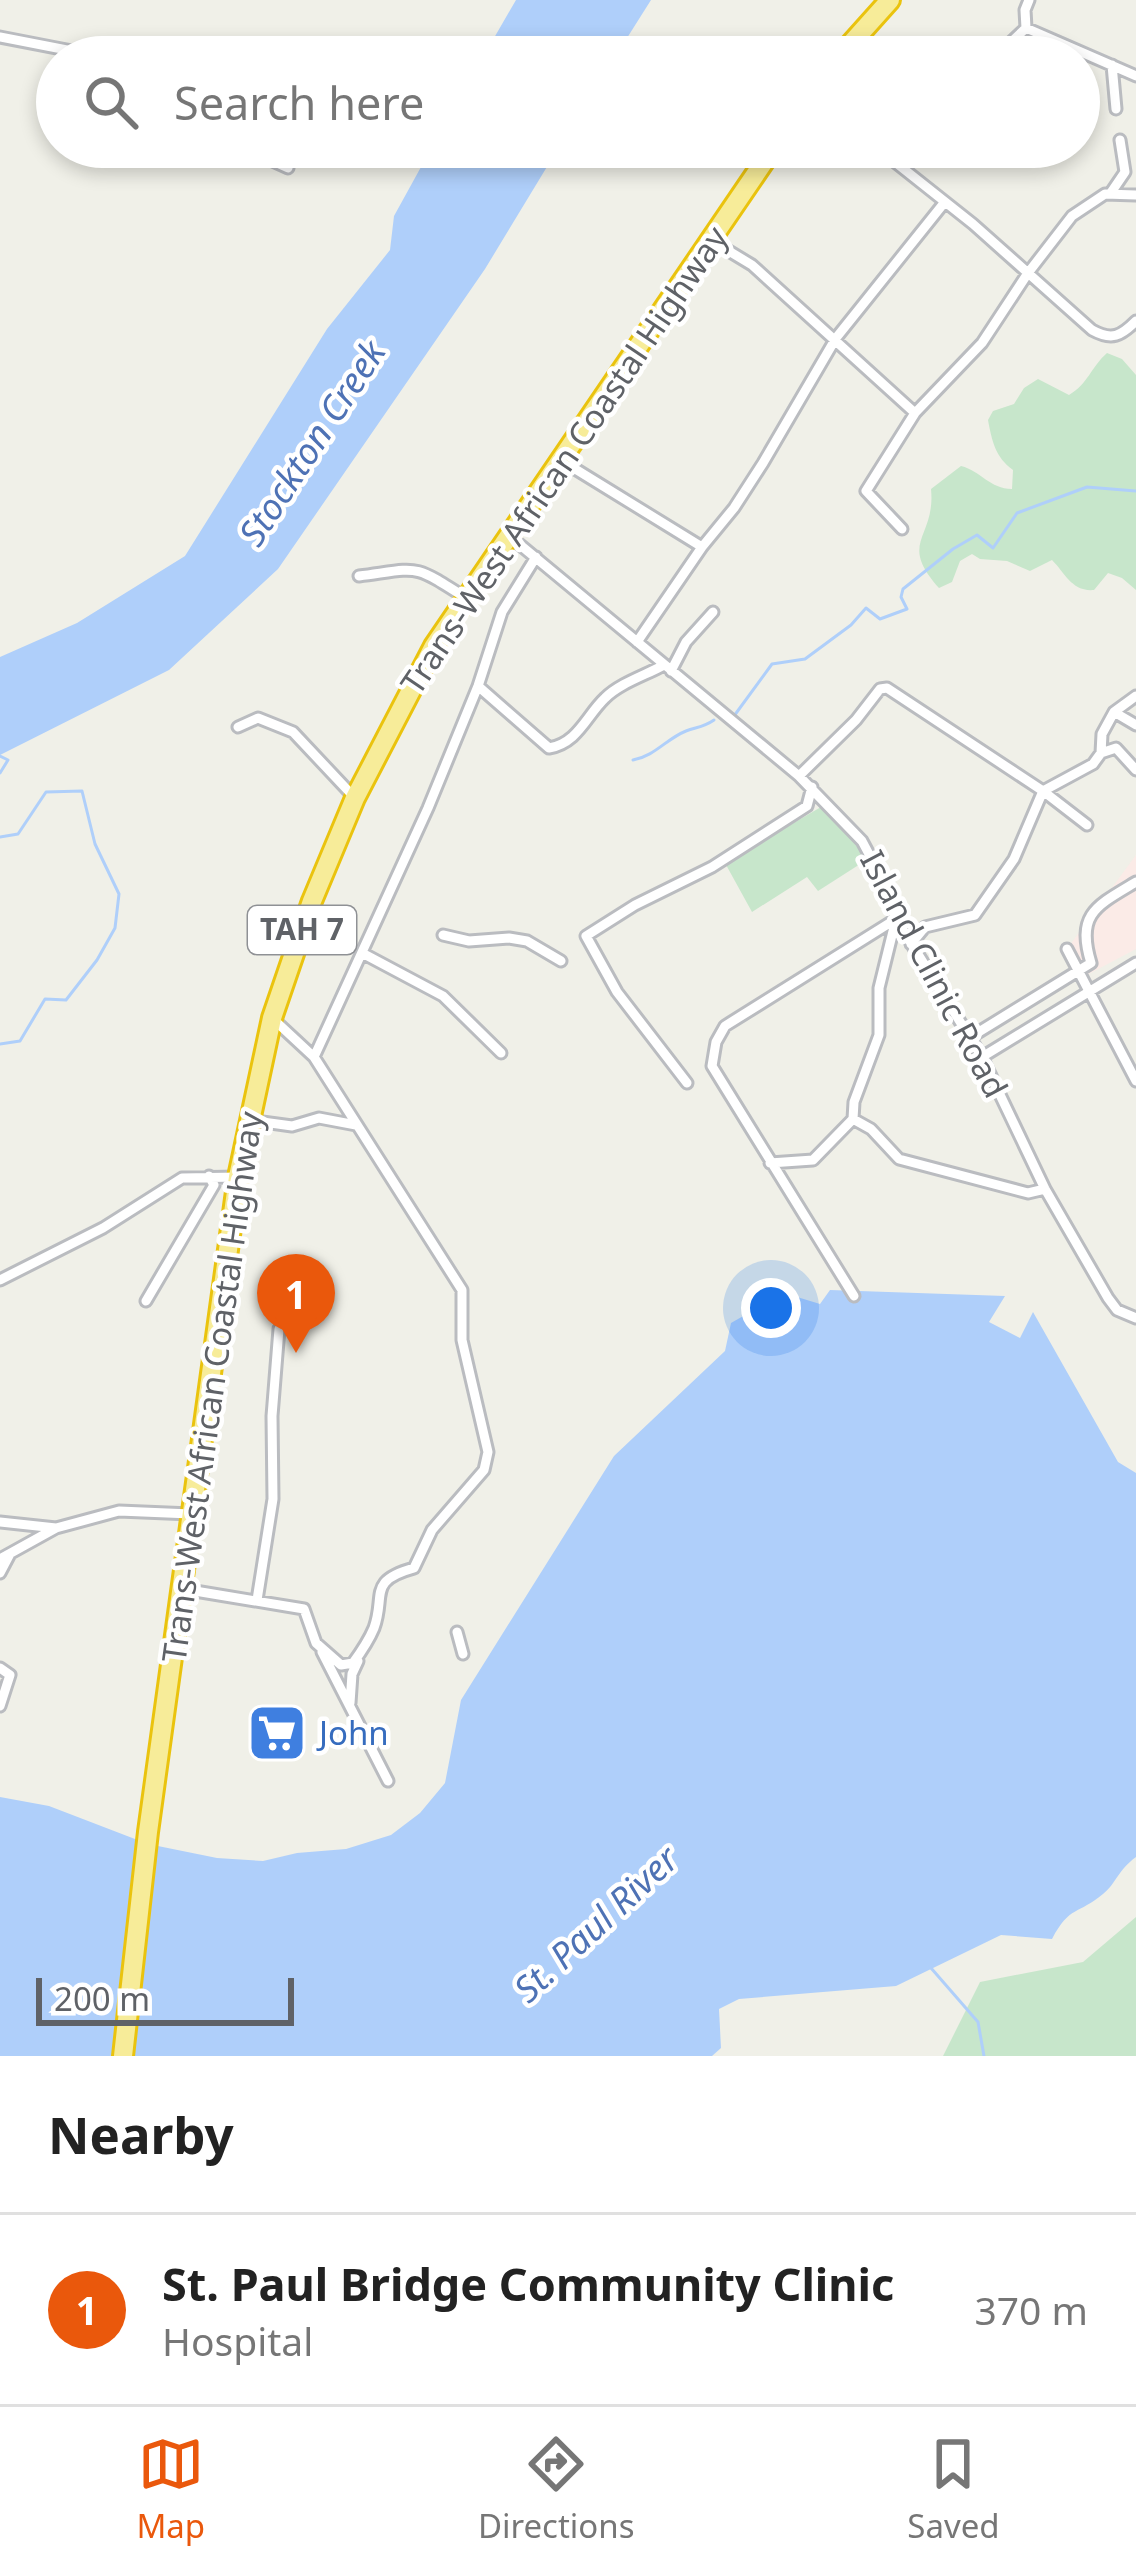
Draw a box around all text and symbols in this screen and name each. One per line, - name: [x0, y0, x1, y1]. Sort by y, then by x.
- search box: [36, 36, 1100, 168]
- icon: search: [78, 69, 144, 135]
- text: Search here: [174, 72, 424, 133]
- street label: Trans-West African Coastal Highway: [390, 217, 738, 703]
- water label: Stockton Creek: [227, 330, 397, 555]
- street label: Island Clinic Road: [850, 842, 1019, 1105]
- road number: TAH 7: [248, 906, 356, 954]
- street label: Trans-West African Coastal Highway: [151, 1109, 272, 1665]
- pin: 1: [257, 1254, 335, 1353]
- your location: [741, 1278, 801, 1338]
- supermarket icon: John: [246, 1702, 308, 1764]
- place label: John: [316, 1710, 389, 1755]
- water label: St. Paul River: [503, 1834, 690, 2013]
- scale bar: [36, 1972, 294, 2025]
- text: 200 m: [54, 1976, 150, 2021]
- text: Nearby: [48, 2099, 234, 2169]
- text: St. Paul Bridge Community Clinic: [162, 2253, 894, 2314]
- text: 1: [76, 2283, 98, 2336]
- text: 370 m: [974, 2283, 1088, 2336]
- text: Hospital: [162, 2314, 313, 2367]
- tab: Map: [136, 2431, 205, 2548]
- tab: Directions: [478, 2431, 635, 2548]
- tab: Saved: [907, 2431, 1000, 2548]

